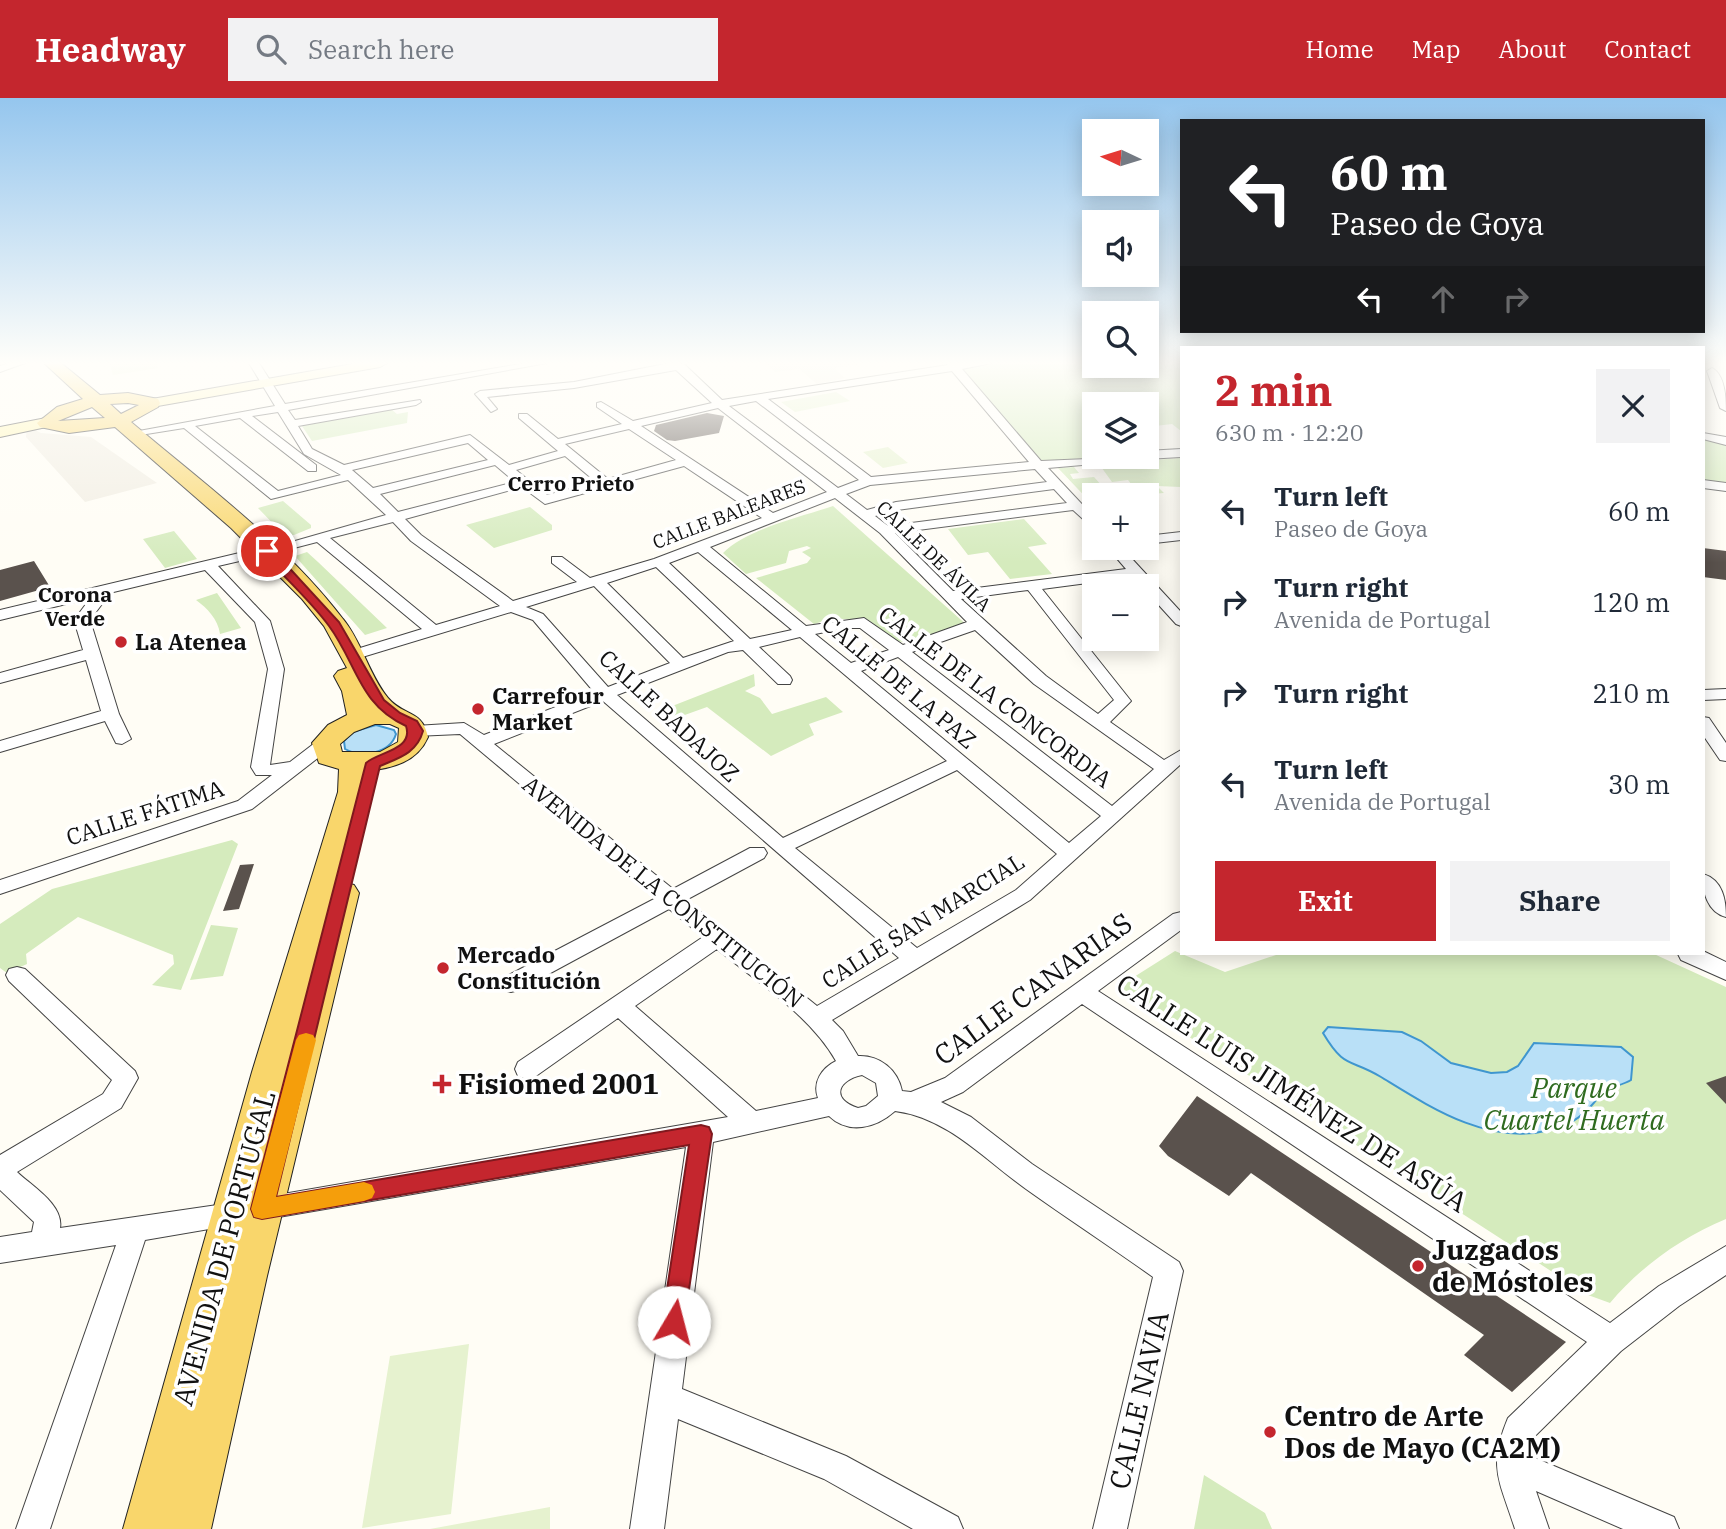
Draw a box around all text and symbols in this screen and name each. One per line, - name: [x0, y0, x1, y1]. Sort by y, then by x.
- search box: [228, 18, 718, 81]
- text: Headway: [35, 28, 186, 71]
- icon: search: [252, 30, 290, 68]
- text: Search here: [308, 32, 454, 66]
- text: Home: [1306, 33, 1374, 65]
- text: Map: [1412, 33, 1460, 65]
- text: About: [1498, 33, 1566, 65]
- text: Contact: [1604, 33, 1691, 65]
- north arrow: [1082, 119, 1158, 196]
- map controls: [1082, 119, 1159, 651]
- text: 60 m: [1330, 140, 1448, 203]
- icon: left: [1215, 147, 1306, 238]
- text: Paseo de Goya: [1330, 202, 1544, 244]
- button: sound: [1082, 210, 1159, 287]
- icon: left: [1351, 280, 1389, 318]
- icon: ahead: [1424, 280, 1462, 318]
- icon: right: [1497, 280, 1535, 318]
- button: search: [1082, 301, 1159, 378]
- text: 2 min: [1215, 363, 1333, 418]
- button: close: [1596, 369, 1670, 443]
- button: layers: [1082, 392, 1159, 469]
- text: 630 m · 12:20: [1215, 417, 1364, 447]
- district label: Cerro Prieto: [508, 469, 634, 497]
- street label: CALLE BALEARES: [649, 474, 809, 554]
- text: Turn left: [1274, 479, 1388, 513]
- button: +: [1082, 483, 1159, 560]
- icon: left: [1215, 492, 1253, 530]
- text: 60 m: [1608, 494, 1670, 528]
- street label: CALLE DE ÁVILA: [872, 495, 996, 617]
- text: Paseo de Goya: [1274, 513, 1428, 543]
- pin: [237, 521, 297, 581]
- icon: arrive: [248, 532, 286, 570]
- text: Turn right: [1274, 570, 1408, 604]
- button: −: [1082, 574, 1159, 651]
- district label: Corona Verde: [38, 580, 112, 632]
- icon: right: [1215, 583, 1253, 621]
- text: 120 m: [1592, 585, 1670, 619]
- street label: CALLE DE LA CONCORDIA: [873, 599, 1118, 794]
- text: Avenida de Portugal: [1274, 604, 1491, 634]
- street label: CALLE DE LA PAZ: [816, 608, 983, 755]
- place label: La Atenea: [135, 626, 247, 656]
- marker: La Atenea: [113, 634, 129, 650]
- street label: CALLE BADAJOZ: [593, 642, 746, 788]
- icon: right: [1215, 674, 1253, 712]
- text: Turn right: [1274, 676, 1408, 710]
- text: 210 m: [1592, 676, 1670, 710]
- place label: Carrefour Market: [492, 680, 604, 736]
- marker: Carrefour Market: [470, 701, 486, 717]
- text: Turn left: [1274, 752, 1388, 786]
- icon: left: [1215, 765, 1253, 803]
- text: 30 m: [1608, 767, 1670, 801]
- street label: AVENIDA DE LA CONSTITUCIÓN: [517, 769, 810, 1014]
- street label: CALLE FÁTIMA: [62, 772, 228, 852]
- text: Avenida de Portugal: [1274, 786, 1491, 816]
- street label: CALLE SAN MARCIAL: [816, 846, 1029, 995]
- button: Exit: [1215, 861, 1436, 941]
- button: Share: [1450, 861, 1670, 941]
- street label: CALLE CANARIAS: [926, 904, 1139, 1073]
- place label: Mercado Constitución: [457, 939, 601, 995]
- marker: Mercado Constitución: [435, 960, 451, 976]
- street label: CALLE LUIS JIMÉNEZ DE ASÚA: [1110, 965, 1475, 1220]
- place label: Fisiomed 2001: [458, 1065, 659, 1102]
- park label: Parque Cuartel Huerta: [1483, 1069, 1665, 1138]
- marker: Fisiomed 2001: [432, 1074, 452, 1094]
- street label: AVENIDA DE PORTUGAL: [164, 1086, 283, 1410]
- place label: Juzgados de Móstoles: [1432, 1231, 1593, 1300]
- marker: Juzgados de Móstoles: [1410, 1258, 1426, 1274]
- position arrow: [637, 1285, 711, 1359]
- street label: CALLE NAVIA: [1100, 1307, 1177, 1492]
- place label: Centro de Arte Dos de Mayo (CA2M): [1284, 1397, 1561, 1466]
- marker: Centro de Arte Dos de Mayo (CA2M): [1262, 1424, 1278, 1440]

